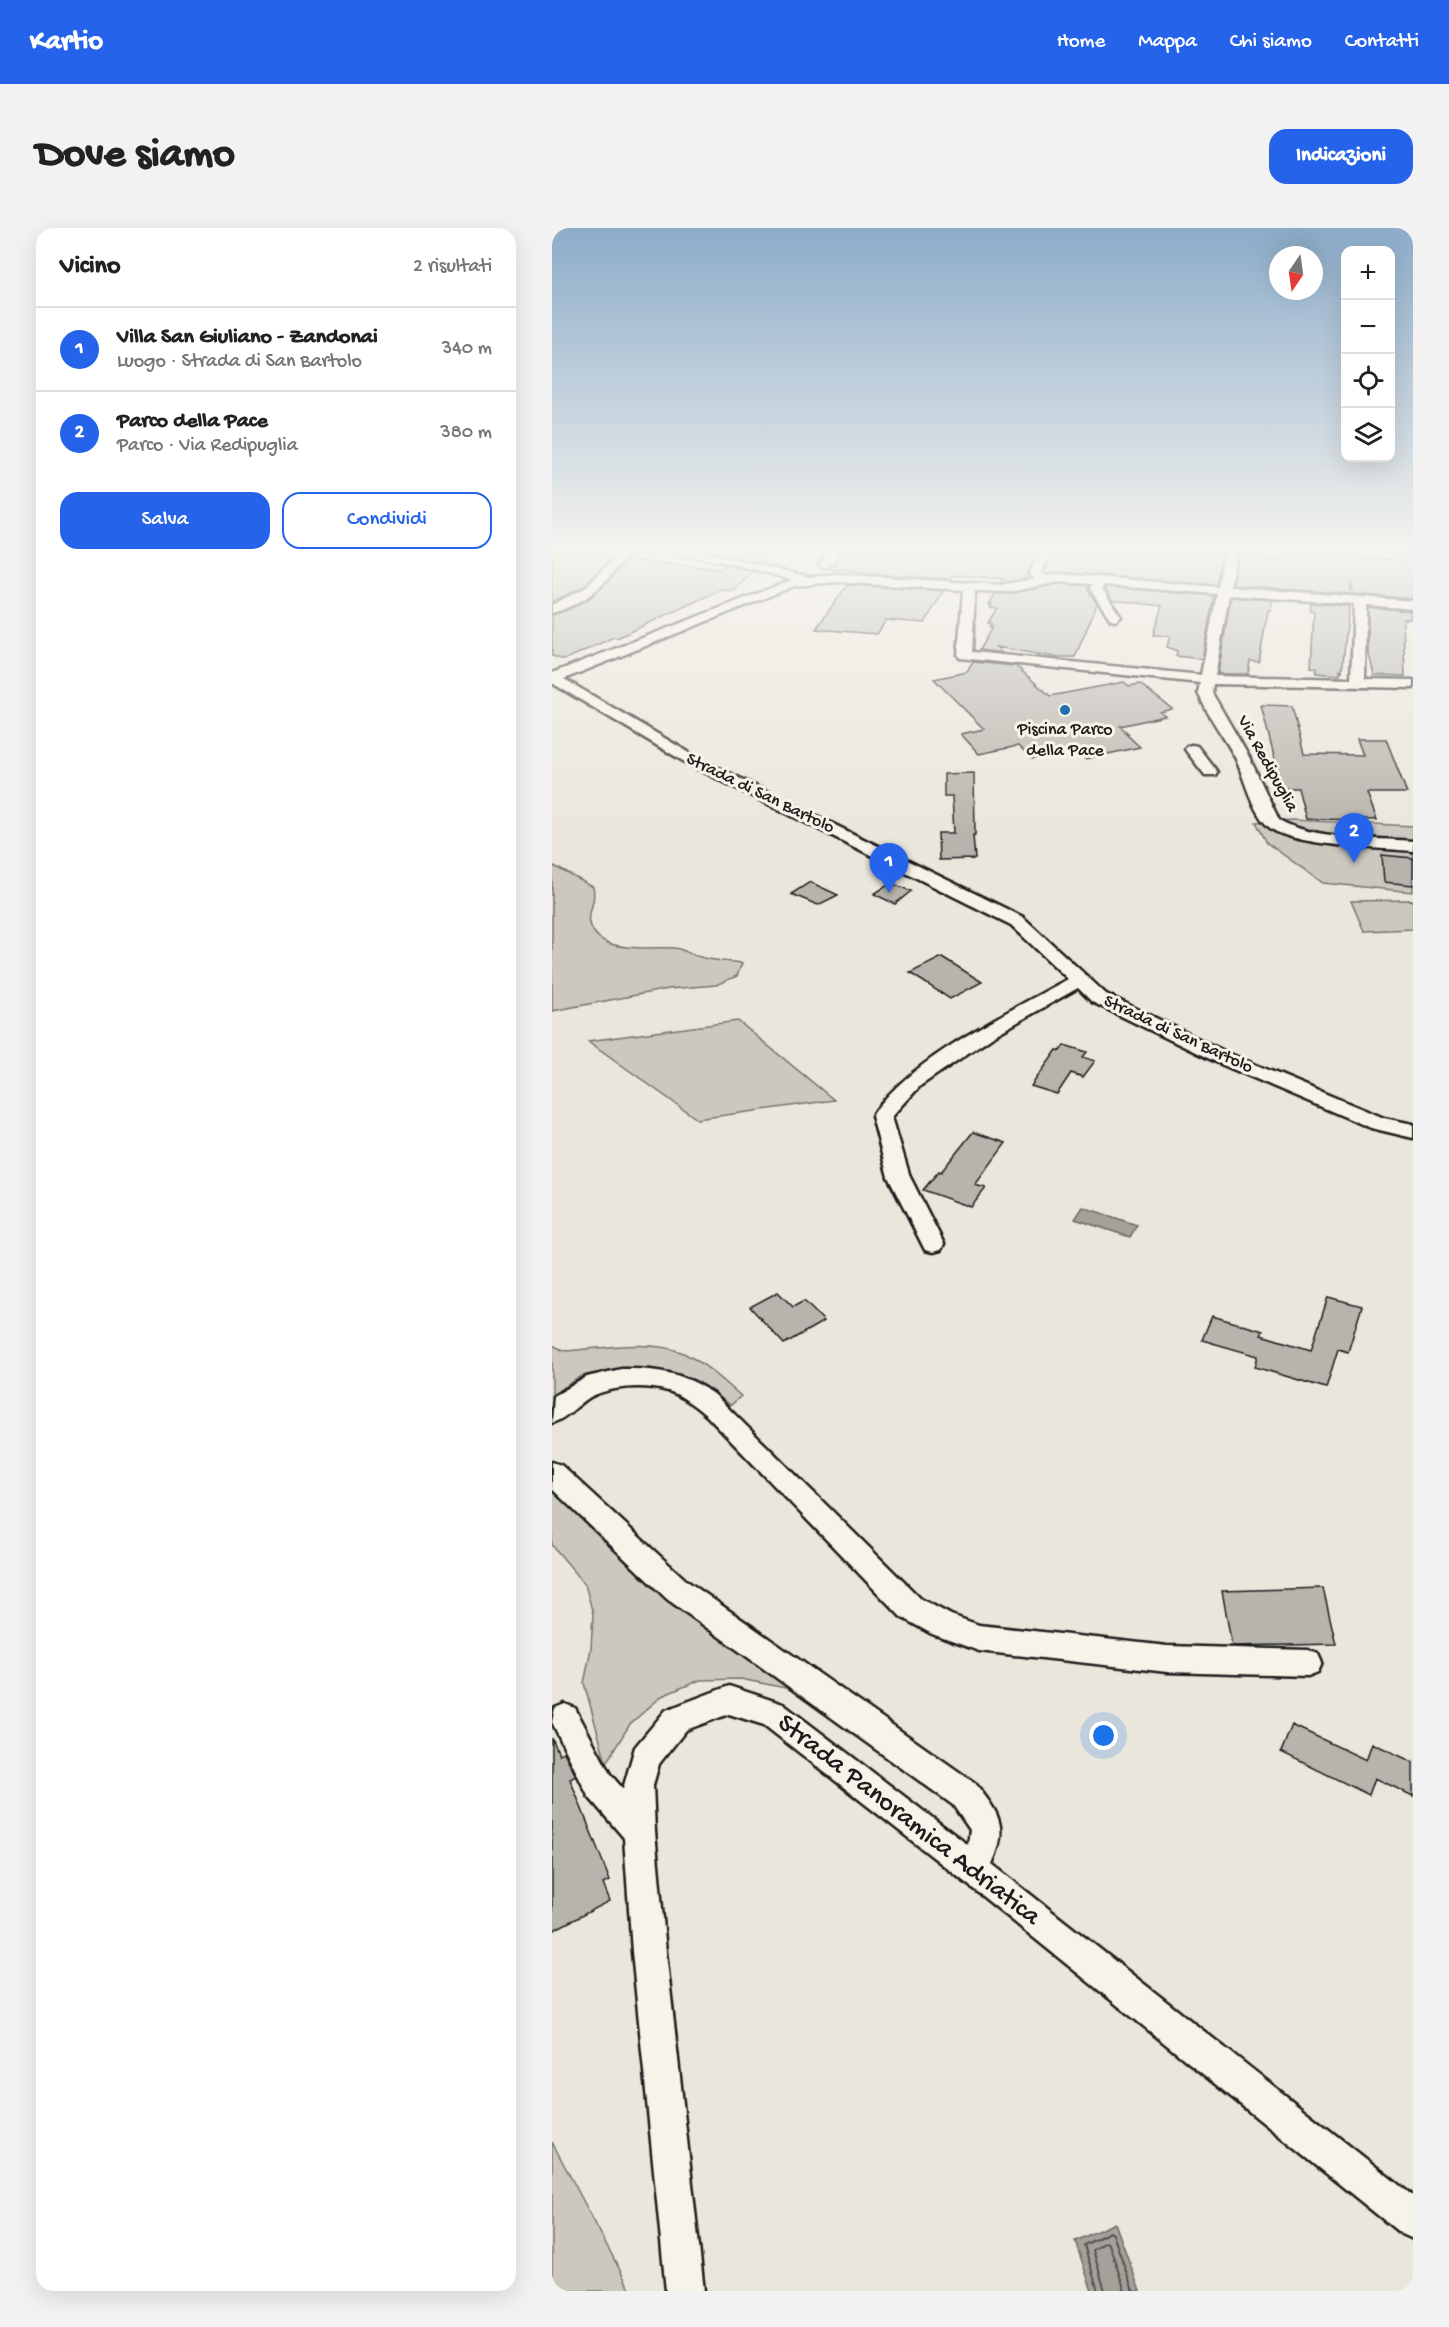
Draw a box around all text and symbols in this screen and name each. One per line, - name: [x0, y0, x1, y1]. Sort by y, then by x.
- text: Kartio: [30, 26, 103, 59]
- text: Home: [1057, 30, 1105, 55]
- text: Mappa: [1138, 30, 1197, 55]
- text: Chi siamo: [1230, 30, 1312, 55]
- text: Contatti: [1345, 30, 1419, 55]
- button: Indicazioni: [1269, 129, 1413, 184]
- text: Dove siamo: [36, 132, 235, 181]
- north arrow: [1269, 246, 1323, 300]
- map controls: [1341, 246, 1395, 462]
- button: +: [1341, 246, 1395, 300]
- text: Vicino: [60, 252, 120, 283]
- text: 2 risultati: [413, 256, 492, 279]
- button: −: [1341, 300, 1395, 354]
- text: Villa San Giuliano - Zandonai: [117, 325, 378, 351]
- text: 1: [75, 338, 84, 361]
- text: 340 m: [442, 338, 492, 361]
- text: Luogo · Strada di San Bartolo: [117, 351, 362, 374]
- button: locate: [1341, 354, 1395, 408]
- button: layers: [1341, 408, 1395, 462]
- text: Parco della Pace: [117, 409, 268, 435]
- text: 2: [75, 422, 84, 445]
- text: 380 m: [440, 422, 492, 445]
- text: Parco · Via Redipuglia: [117, 435, 298, 458]
- button: Salva: [60, 492, 270, 549]
- button: Condividi: [282, 492, 492, 549]
- marker: Piscina Parco della Pace: [1058, 703, 1072, 717]
- street label: Via Redipuglia: [1231, 711, 1303, 817]
- place label: Piscina Parco della Pace: [1016, 720, 1113, 762]
- street label: Strada di San Bartolo: [682, 749, 838, 839]
- pin: 2: [1334, 814, 1374, 863]
- pin: 1: [870, 844, 908, 893]
- street label: Strada di San Bartolo: [1100, 991, 1256, 1079]
- street label: Strada Panoramica Adriatica: [770, 1708, 1047, 1934]
- your location: [1089, 1721, 1118, 1750]

